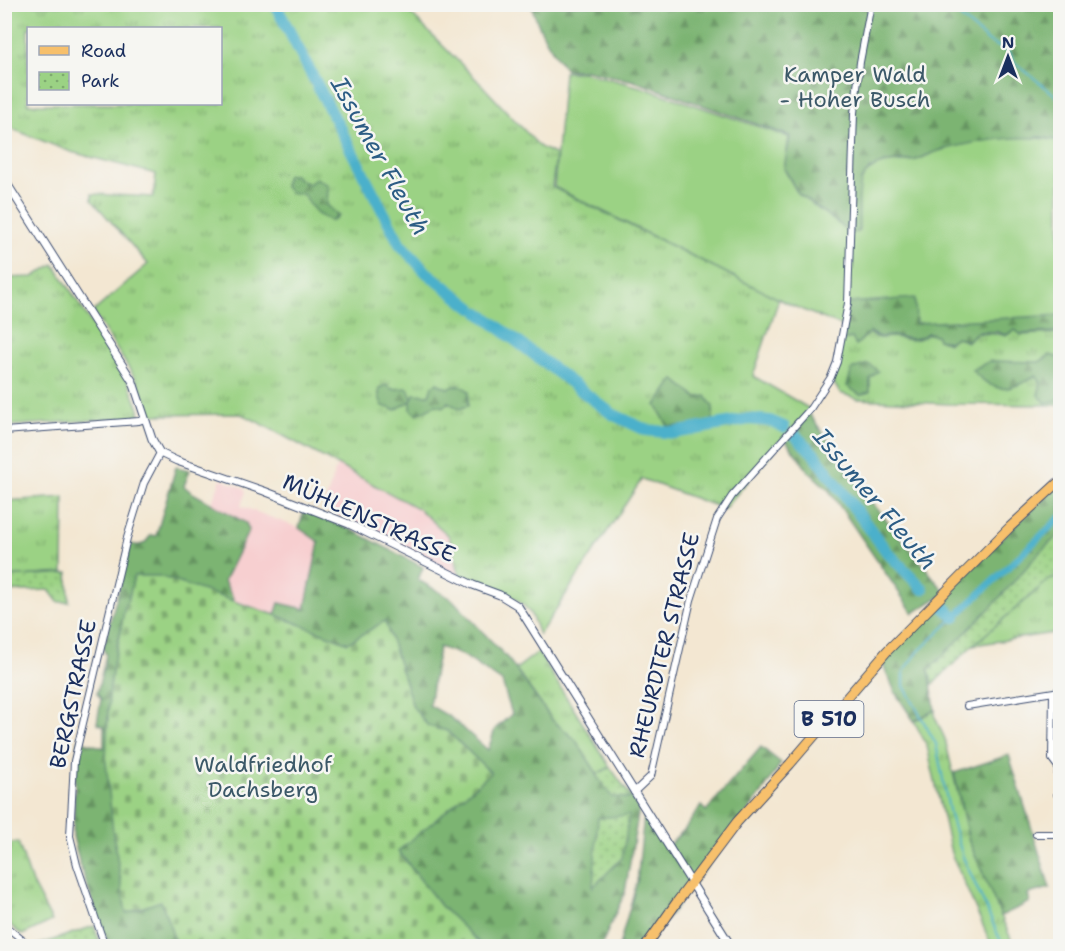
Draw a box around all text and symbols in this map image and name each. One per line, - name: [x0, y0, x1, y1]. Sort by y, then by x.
- legend: [27, 27, 222, 105]
- north arrow: [978, 27, 1038, 87]
- text: N: [1002, 32, 1014, 53]
- text: Road: [81, 39, 126, 63]
- park label: Kamper Wald - Hoher Busch: [780, 60, 930, 114]
- text: Park: [81, 69, 120, 93]
- water label: Issumer Fleuth: [323, 70, 437, 241]
- water label: Issumer Fleuth: [805, 420, 944, 577]
- street label: MÜHLENSTRASSE: [278, 467, 460, 569]
- street label: RHEURDTER STRASSE: [622, 529, 706, 761]
- street label: BERGSTRASSE: [43, 617, 103, 771]
- road number: B 510: [794, 701, 864, 737]
- park label: Waldfriedhof Dachsberg: [194, 750, 333, 804]

